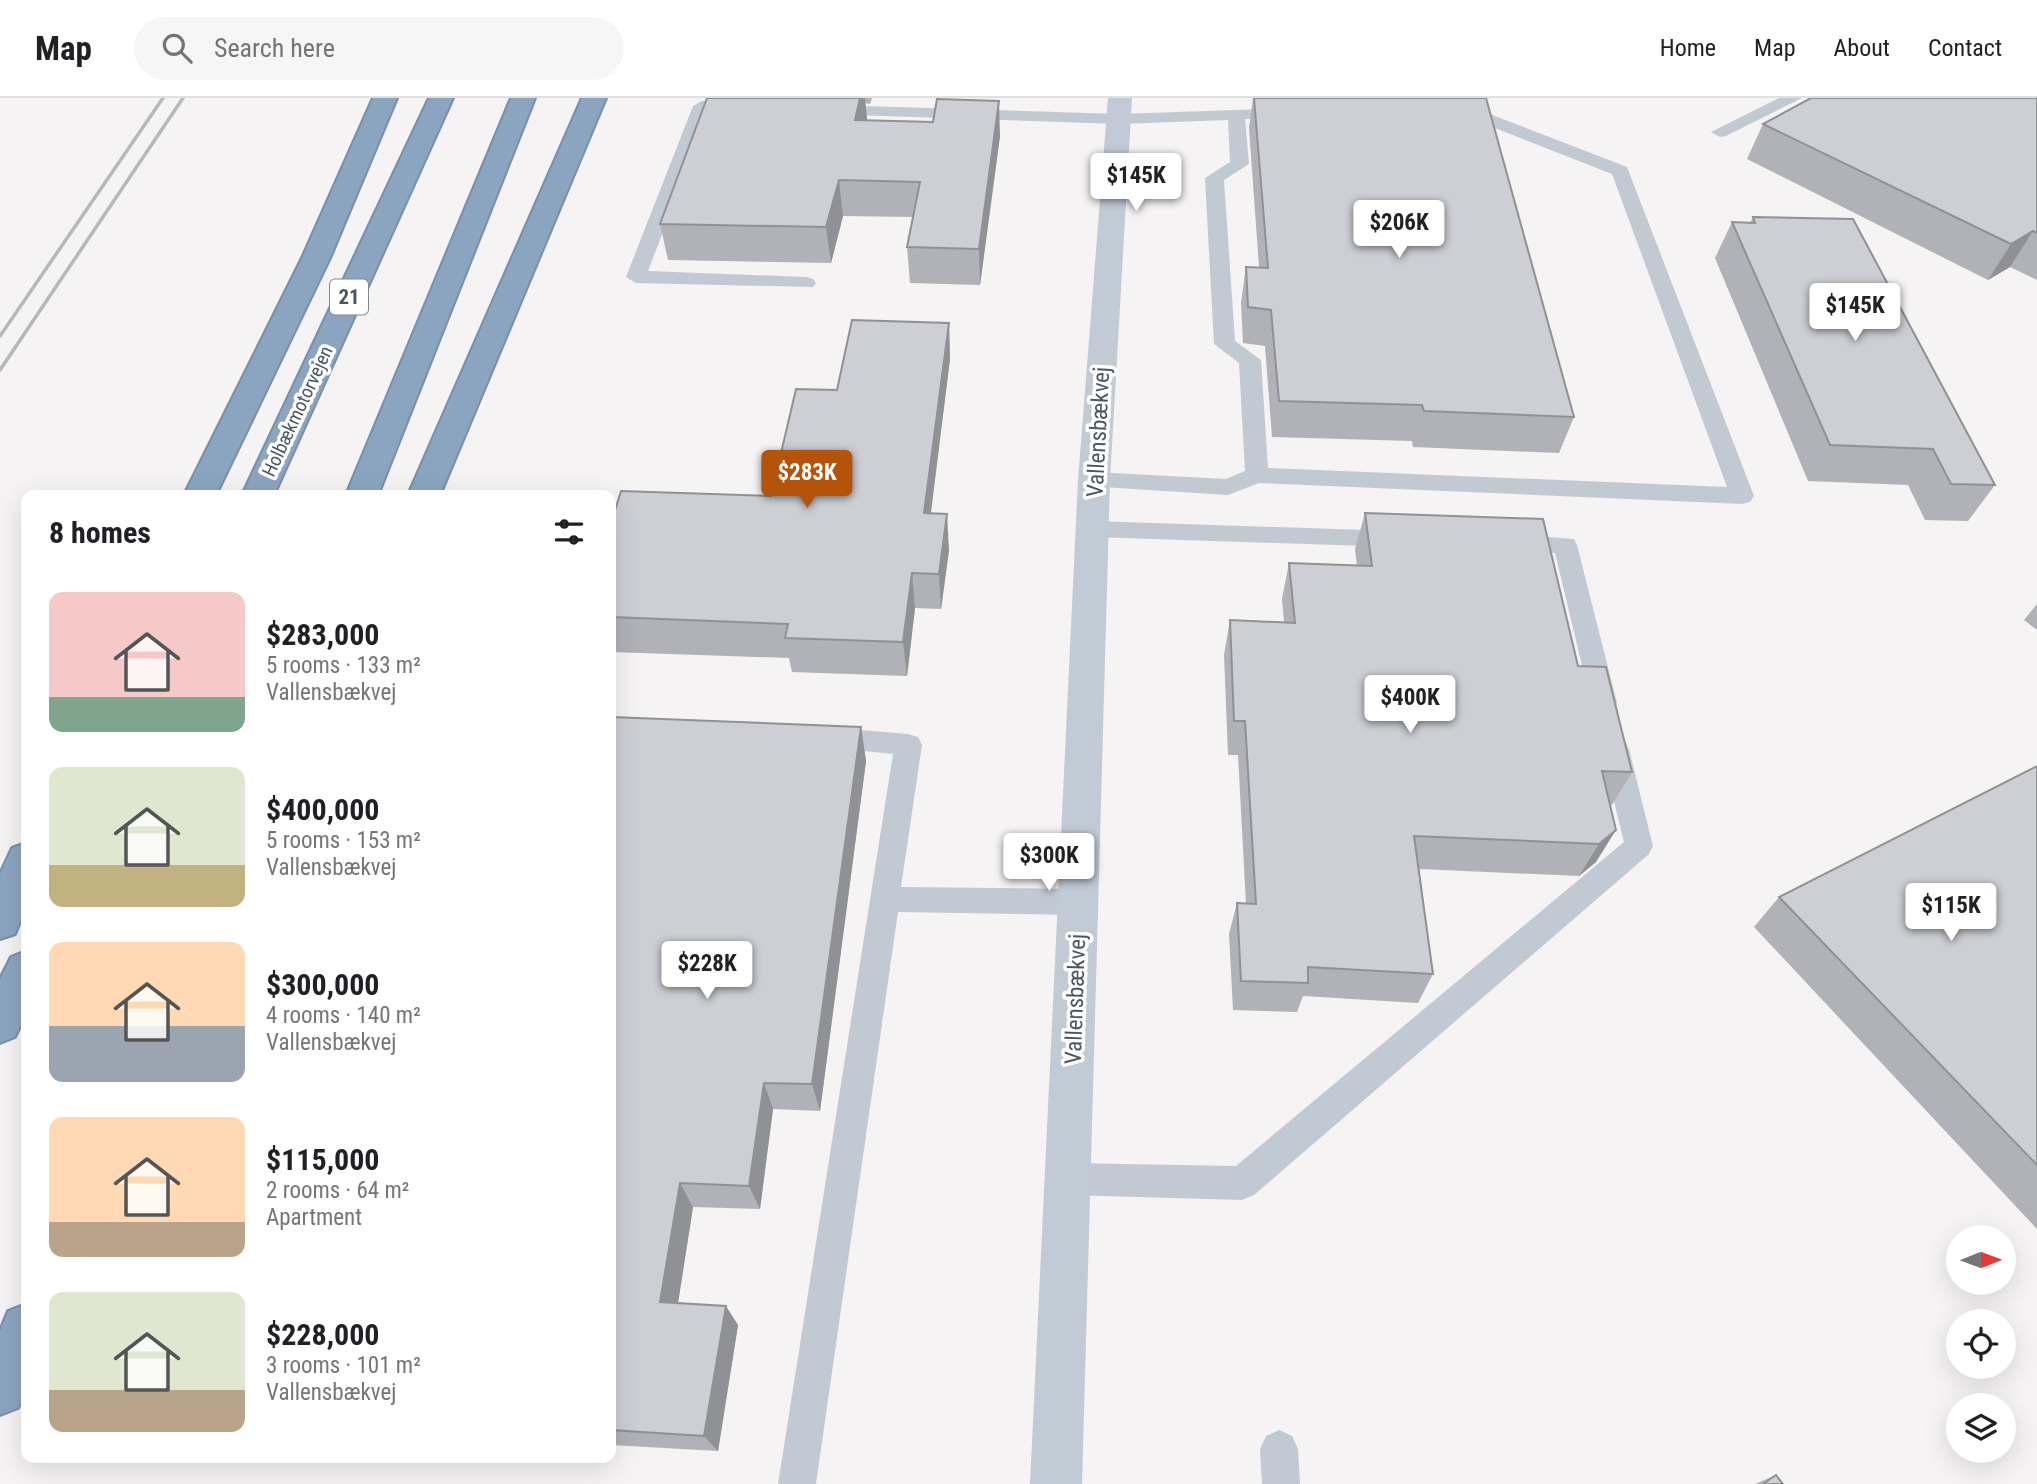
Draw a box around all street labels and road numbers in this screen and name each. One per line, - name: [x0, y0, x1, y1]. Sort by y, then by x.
- road number: 21: [330, 280, 368, 314]
- street label: Holbækmotorvejen: [257, 342, 338, 480]
- street label: Vallensbækvej: [1082, 366, 1115, 498]
- street label: Vallensbækvej: [1060, 933, 1091, 1065]

